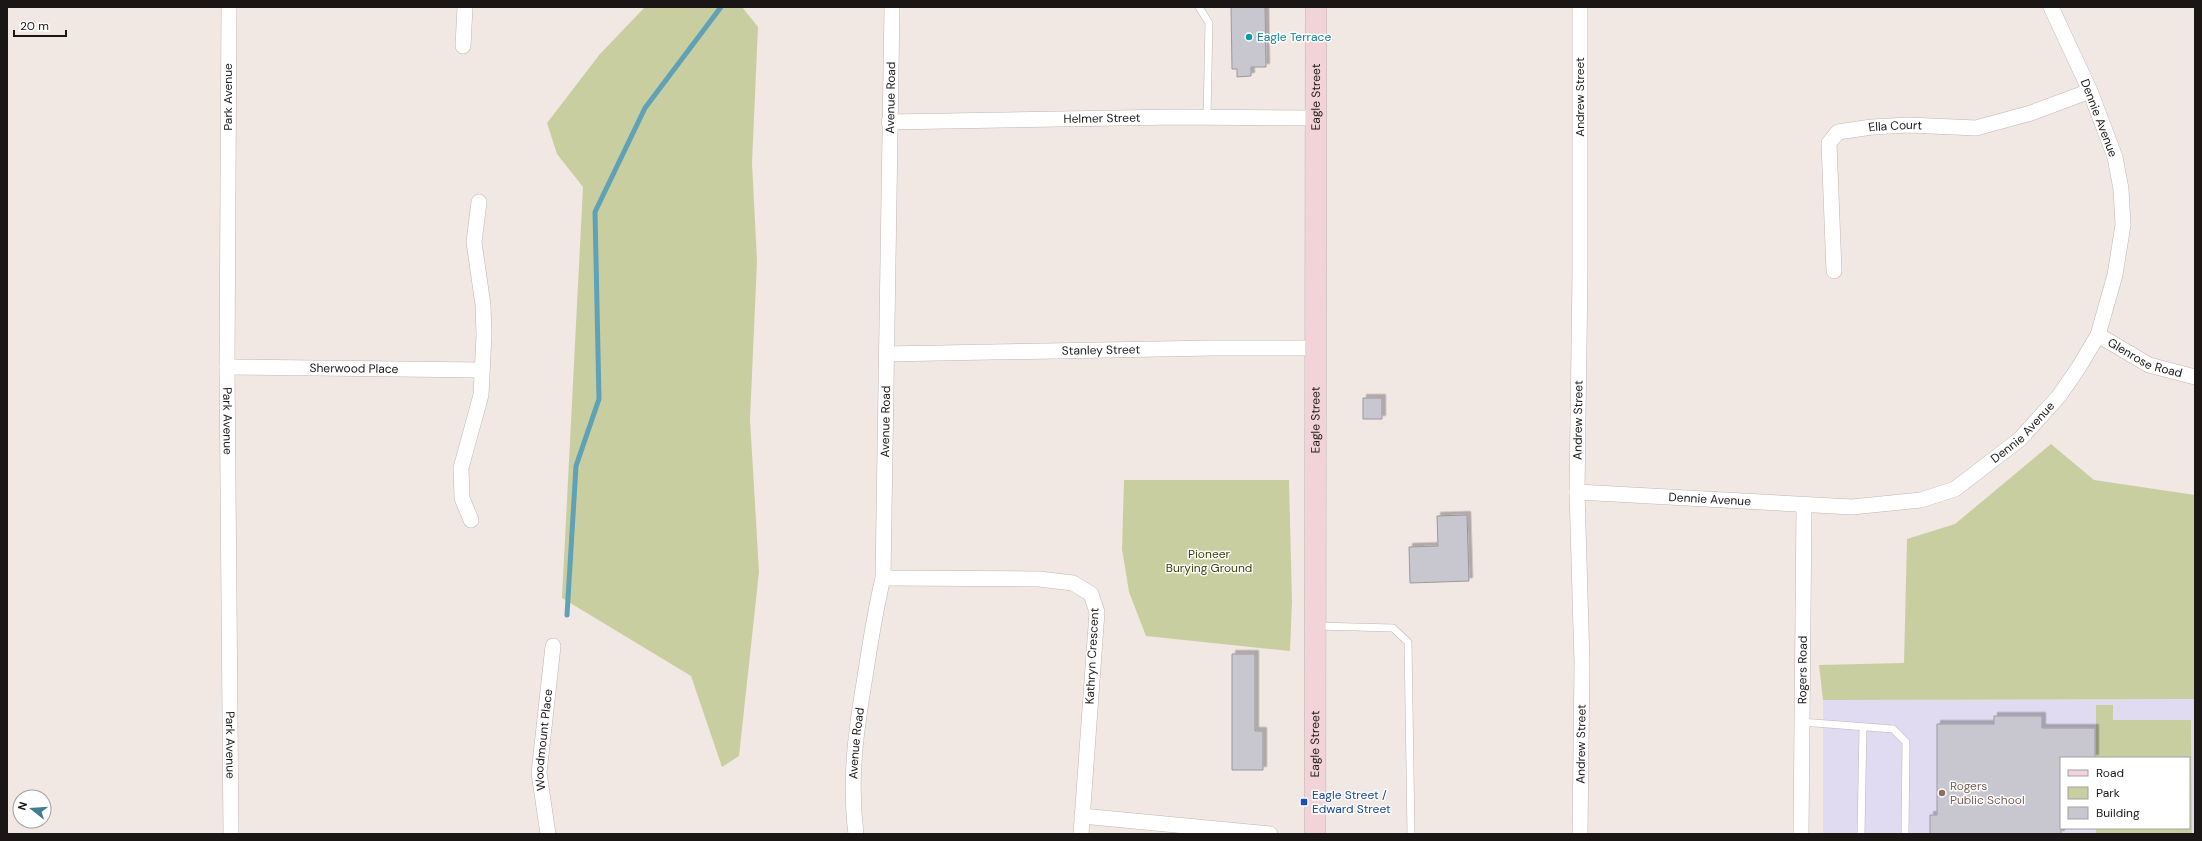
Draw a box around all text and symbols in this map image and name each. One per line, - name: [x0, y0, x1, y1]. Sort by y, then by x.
- scale bar: [14, 12, 66, 38]
- text: 20 m: [20, 18, 49, 34]
- place label: Eagle Terrace: [1257, 29, 1331, 45]
- marker: Eagle Terrace: [1244, 32, 1254, 42]
- street label: Andrew Street: [1572, 57, 1588, 137]
- street label: Avenue Road: [882, 61, 899, 134]
- street label: Park Avenue: [220, 63, 236, 131]
- street label: Eagle Street: [1308, 63, 1324, 130]
- street label: Dennie Avenue: [2077, 77, 2121, 160]
- street label: Helmer Street: [1063, 110, 1141, 127]
- street label: Ella Court: [1867, 117, 1923, 135]
- street label: Glenrose Road: [2105, 334, 2184, 381]
- street label: Stanley Street: [1062, 341, 1141, 359]
- street label: Sherwood Place: [309, 360, 399, 377]
- street label: Andrew Street: [1569, 380, 1587, 460]
- street label: Avenue Road: [877, 385, 894, 458]
- street label: Eagle Street: [1307, 386, 1324, 453]
- street label: Park Avenue: [219, 387, 236, 455]
- street label: Dennie Avenue: [1988, 398, 2058, 467]
- street label: Dennie Avenue: [1668, 489, 1752, 509]
- park label: Pioneer Burying Ground: [1166, 546, 1252, 576]
- street label: Kathryn Crescent: [1081, 607, 1103, 705]
- street label: Rogers Road: [1794, 636, 1811, 704]
- street label: Woodmount Place: [531, 688, 556, 792]
- street label: Andrew Street: [1573, 704, 1590, 784]
- street label: Avenue Road: [845, 706, 868, 779]
- street label: Eagle Street: [1307, 710, 1323, 777]
- street label: Park Avenue: [222, 711, 239, 779]
- legend: [2060, 757, 2190, 829]
- text: Road: [2096, 765, 2124, 781]
- place label: Rogers Public School: [1950, 778, 2025, 808]
- text: Park: [2096, 785, 2120, 801]
- place label: Eagle Street / Edward Street: [1312, 787, 1391, 817]
- marker: Rogers Public School: [1937, 788, 1947, 798]
- north arrow: [12, 789, 52, 829]
- marker: Eagle Street / Edward Street: [1299, 797, 1309, 807]
- text: N: [15, 800, 30, 812]
- text: Building: [2096, 805, 2140, 821]

